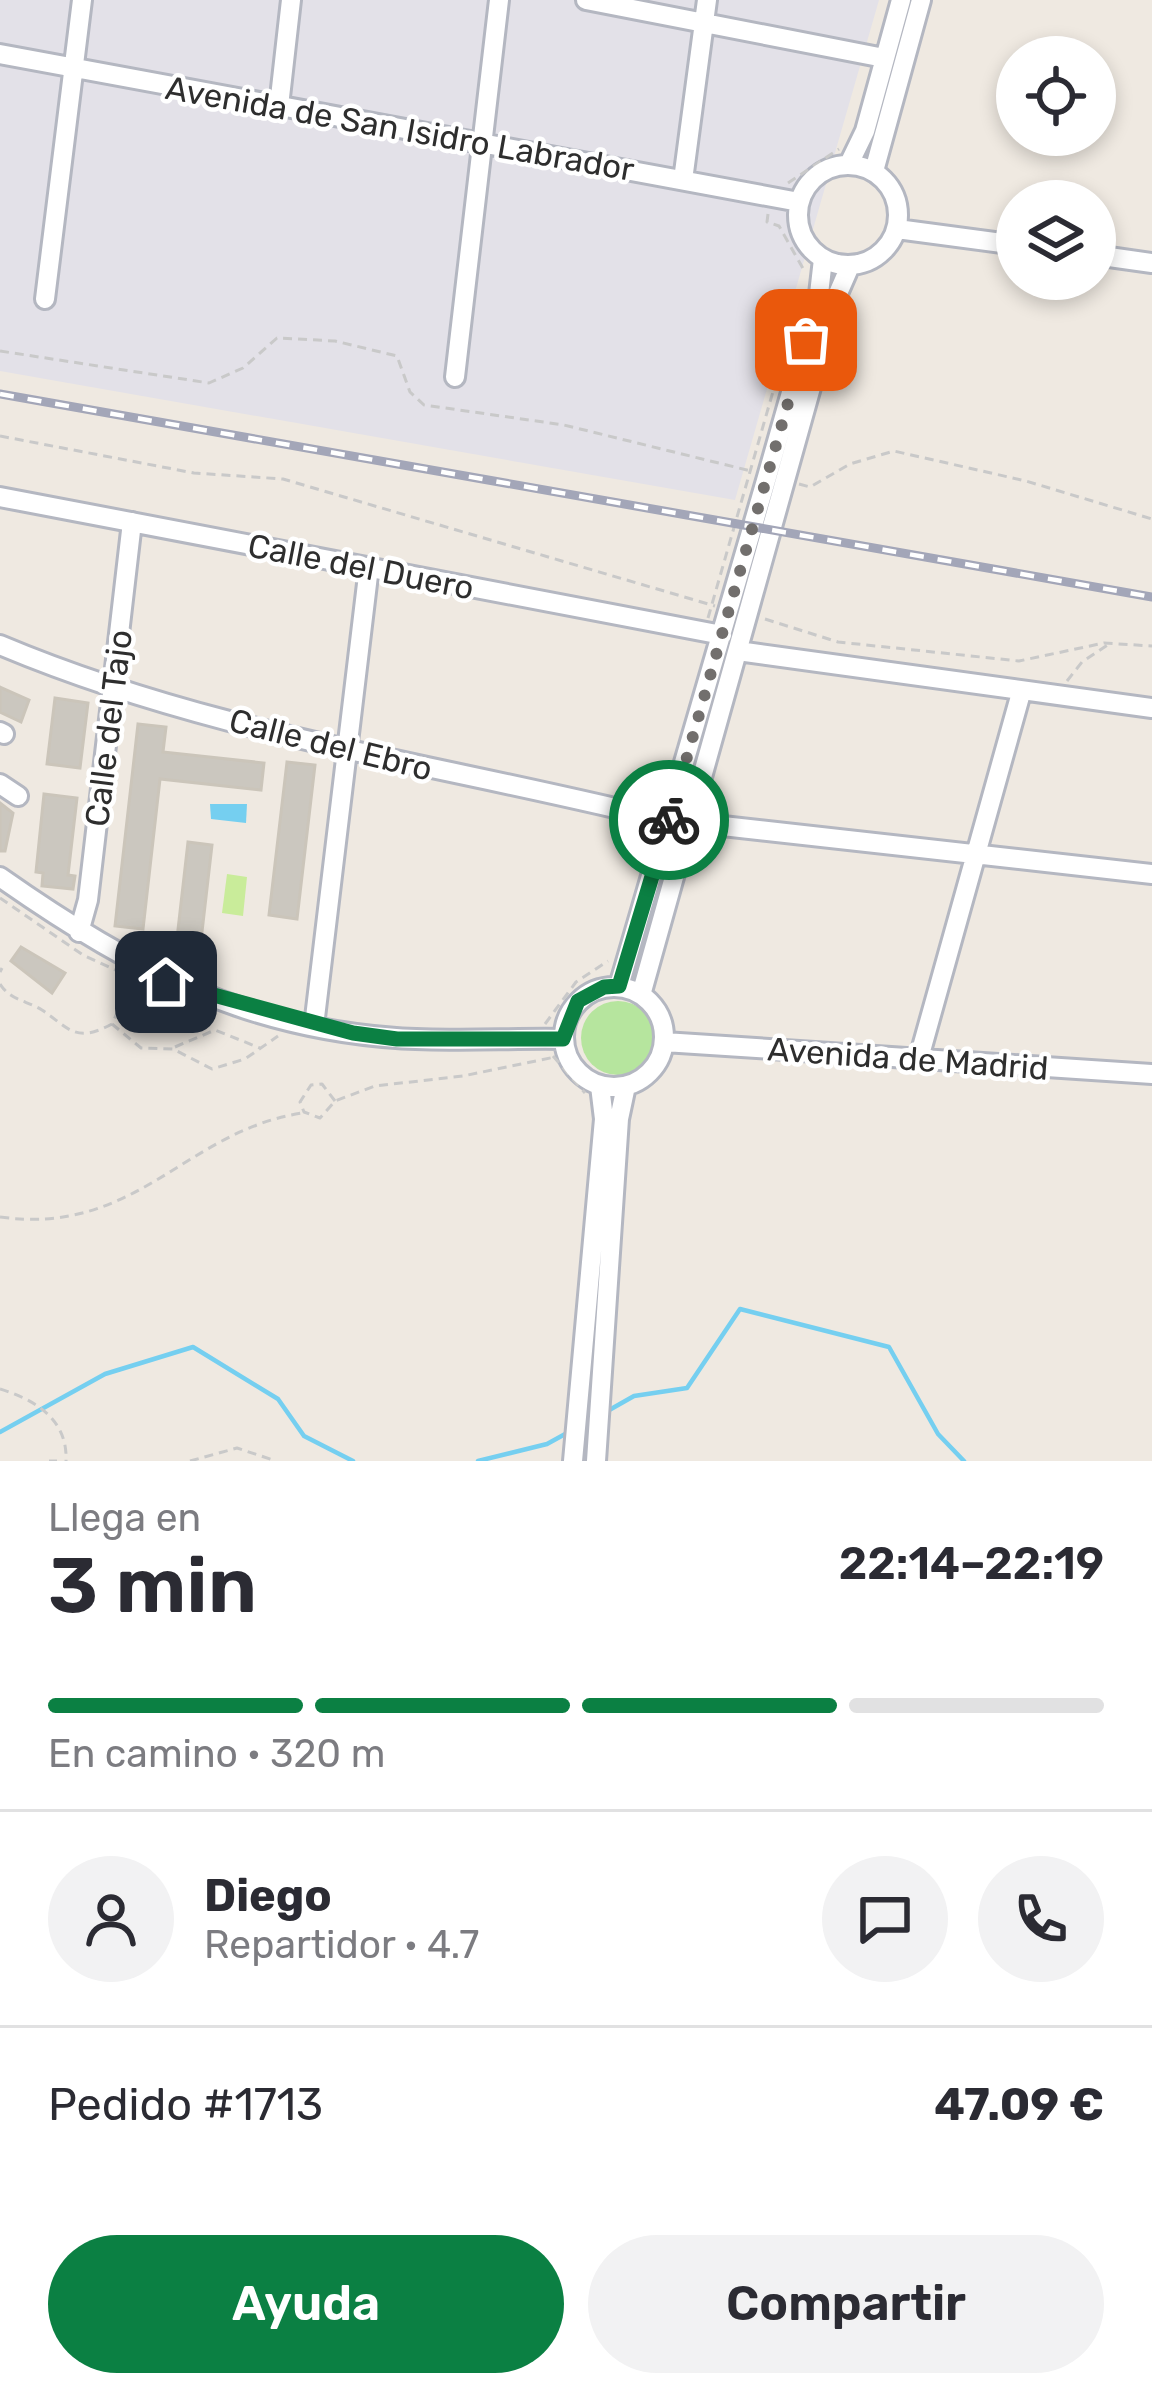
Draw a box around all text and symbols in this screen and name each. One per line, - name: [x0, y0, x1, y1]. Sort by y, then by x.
- map controls: [996, 36, 1116, 300]
- button: locate: [996, 36, 1116, 156]
- street label: Avenida de San Isidro Labrador: [163, 68, 638, 189]
- button: layers: [996, 180, 1116, 300]
- pin: [755, 289, 857, 391]
- icon: bag: [773, 307, 839, 373]
- street label: Calle del Duero: [245, 525, 477, 608]
- street label: Calle del Tajo: [77, 627, 140, 829]
- street label: Calle del Ebro: [225, 700, 436, 789]
- courier: [609, 760, 729, 880]
- icon: bike: [636, 787, 702, 853]
- pin: [115, 931, 217, 1033]
- icon: home: [133, 949, 199, 1015]
- street label: Avenida de Madrid: [766, 1029, 1050, 1088]
- text: Llega en: [48, 1495, 201, 1541]
- text: 22:14–22:19: [839, 1537, 1104, 1590]
- text: 3 min: [48, 1539, 257, 1632]
- text: En camino · 320 m: [48, 1731, 385, 1777]
- button: person: [48, 1856, 174, 1982]
- button: chat: [822, 1856, 948, 1982]
- button: phone: [978, 1856, 1104, 1982]
- text: Diego: [204, 1869, 332, 1922]
- text: Repartidor · 4.7: [204, 1922, 479, 1968]
- text: Pedido #1713: [48, 2078, 323, 2131]
- text: 47.09 €: [934, 2078, 1104, 2131]
- button: Ayuda: [48, 2235, 564, 2373]
- button: Compartir: [588, 2235, 1104, 2373]

